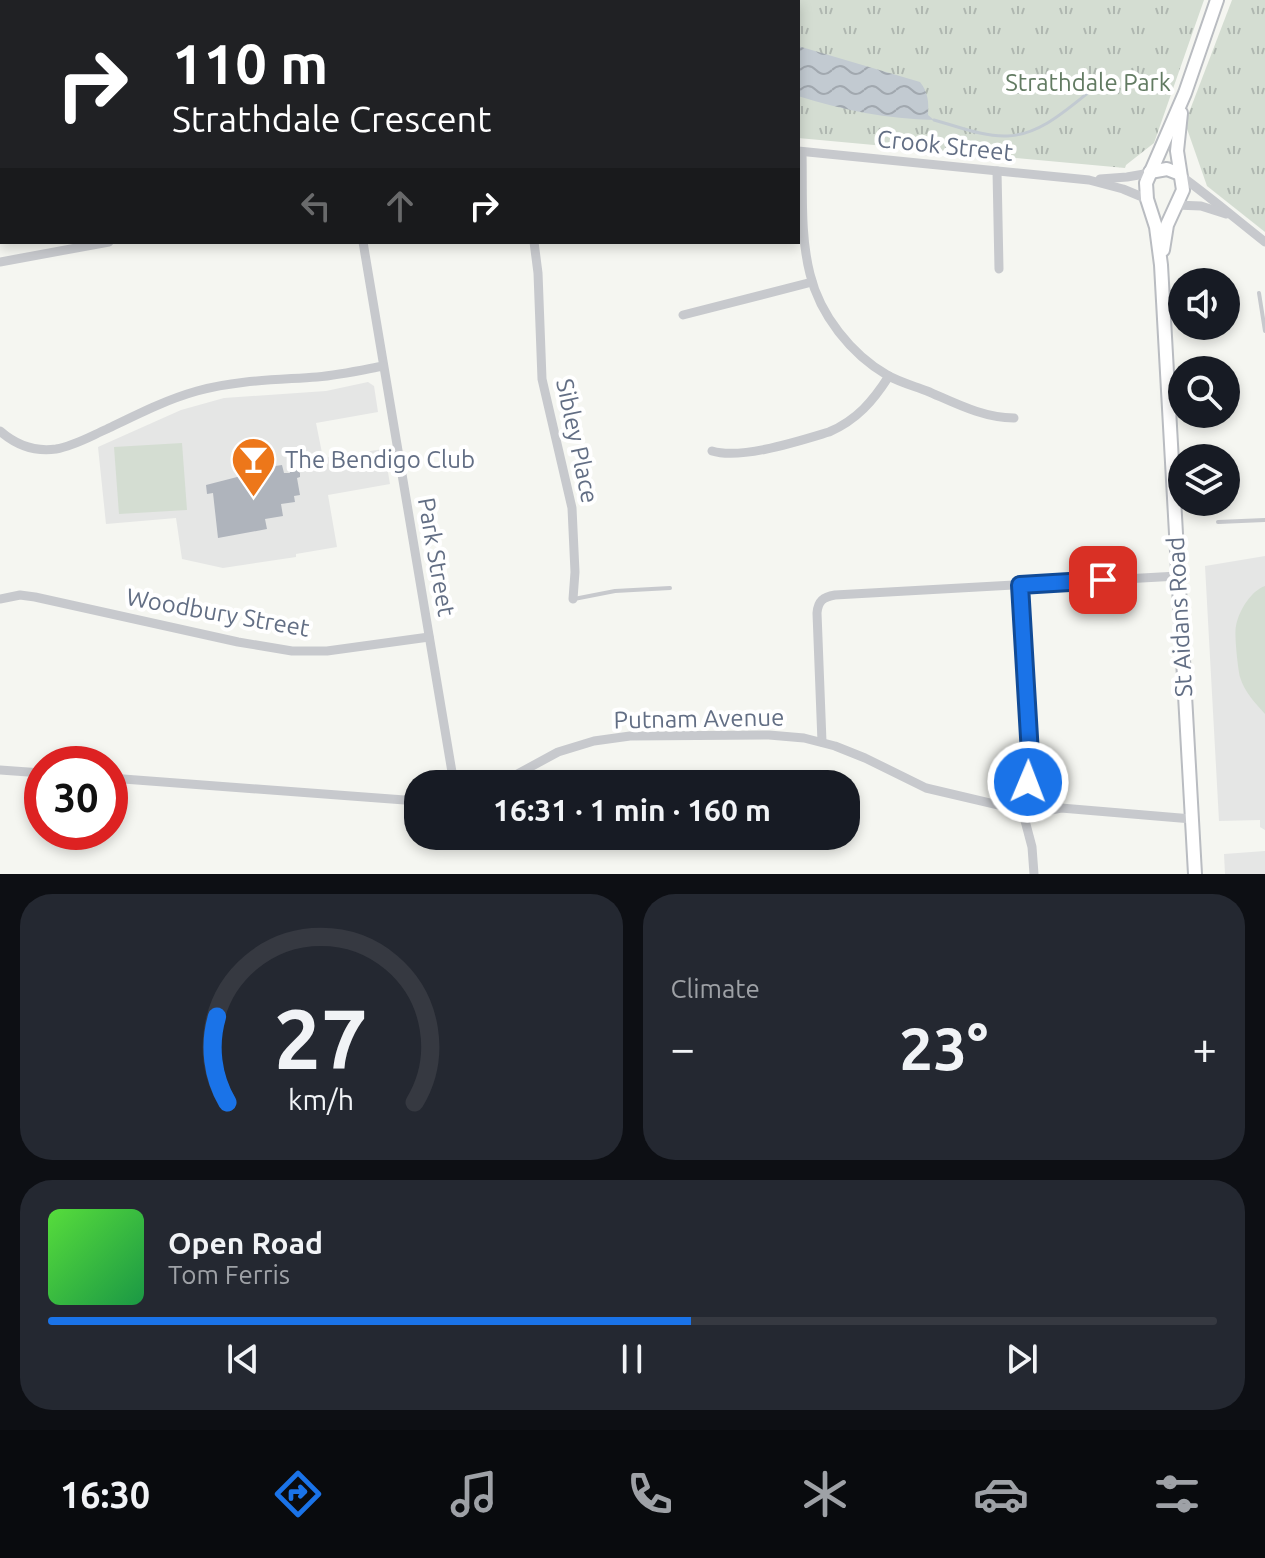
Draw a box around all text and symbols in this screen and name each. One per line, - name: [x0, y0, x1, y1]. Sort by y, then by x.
- icon: right: [40, 32, 144, 136]
- text: 110 m: [172, 32, 328, 95]
- park label: Strathdale Park: [1005, 69, 1171, 96]
- text: Strathdale Crescent: [172, 98, 491, 139]
- street label: Crook Street: [876, 125, 1015, 166]
- icon: left: [294, 184, 338, 228]
- icon: ahead: [378, 184, 422, 228]
- icon: right: [462, 184, 506, 228]
- map controls: [1168, 268, 1240, 516]
- button: sound: [1168, 268, 1240, 340]
- button: search: [1168, 356, 1240, 428]
- street label: Sibley Place: [551, 376, 604, 506]
- bar icon: The Bendigo Club: [230, 436, 278, 499]
- button: layers: [1168, 444, 1240, 516]
- place label: The Bendigo Club: [285, 446, 475, 473]
- street label: Park Street: [413, 495, 460, 619]
- street label: St Aidans Road: [1162, 536, 1197, 698]
- pin: [1069, 546, 1137, 614]
- icon: arrive: [1081, 558, 1125, 602]
- street label: Woodbury Street: [124, 583, 312, 642]
- street label: Putnam Avenue: [613, 704, 785, 733]
- position arrow: [986, 740, 1070, 824]
- speed limit sign: 30: [24, 746, 128, 850]
- text: 16:31 · 1 min · 160 m: [493, 793, 771, 827]
- text: Climate: [671, 974, 760, 1003]
- text: 27: [274, 991, 368, 1085]
- text: 23°: [899, 1014, 988, 1081]
- text: −: [671, 1023, 695, 1072]
- text: +: [1192, 1023, 1217, 1072]
- text: km/h: [288, 1083, 354, 1115]
- text: Open Road: [168, 1226, 323, 1260]
- text: Tom Ferris: [168, 1260, 290, 1289]
- icon: previous: [221, 1337, 265, 1381]
- icon: pause: [610, 1337, 654, 1381]
- icon: next: [1000, 1337, 1044, 1381]
- icon: directions: [270, 1466, 326, 1522]
- icon: music: [446, 1466, 502, 1522]
- icon: phone: [622, 1466, 678, 1522]
- icon: climate: [797, 1466, 853, 1522]
- icon: car: [973, 1466, 1029, 1522]
- icon: filters: [1149, 1466, 1205, 1522]
- text: 16:30: [60, 1474, 150, 1515]

